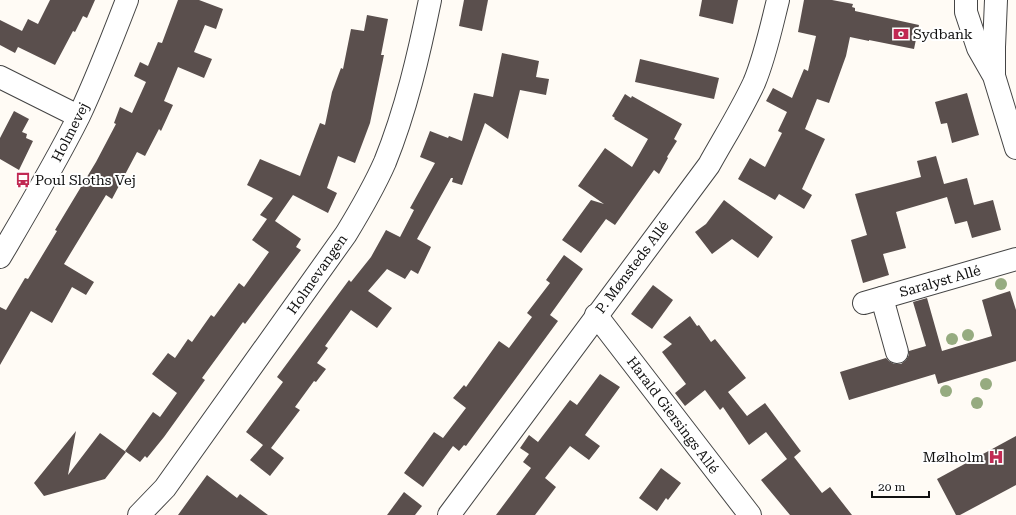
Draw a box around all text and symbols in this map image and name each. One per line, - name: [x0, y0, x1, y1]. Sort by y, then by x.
- bank icon: Sydbank: [892, 25, 910, 43]
- place label: Sydbank: [913, 26, 973, 42]
- street label: Holmevej: [48, 100, 92, 164]
- bus stop icon: Poul Sloths Vej: [14, 171, 32, 189]
- place label: Poul Sloths Vej: [35, 172, 136, 188]
- street label: P. Mønsteds Allé: [592, 217, 672, 316]
- street label: Holmevangen: [284, 231, 350, 317]
- street label: Saralyst Allé: [898, 262, 983, 300]
- street label: Harald Giersings Allé: [624, 353, 722, 477]
- hospital icon: Mølholm: [987, 448, 1005, 466]
- place label: Mølholm: [923, 449, 984, 465]
- scale bar: [872, 473, 929, 499]
- text: 20 m: [878, 480, 905, 494]

